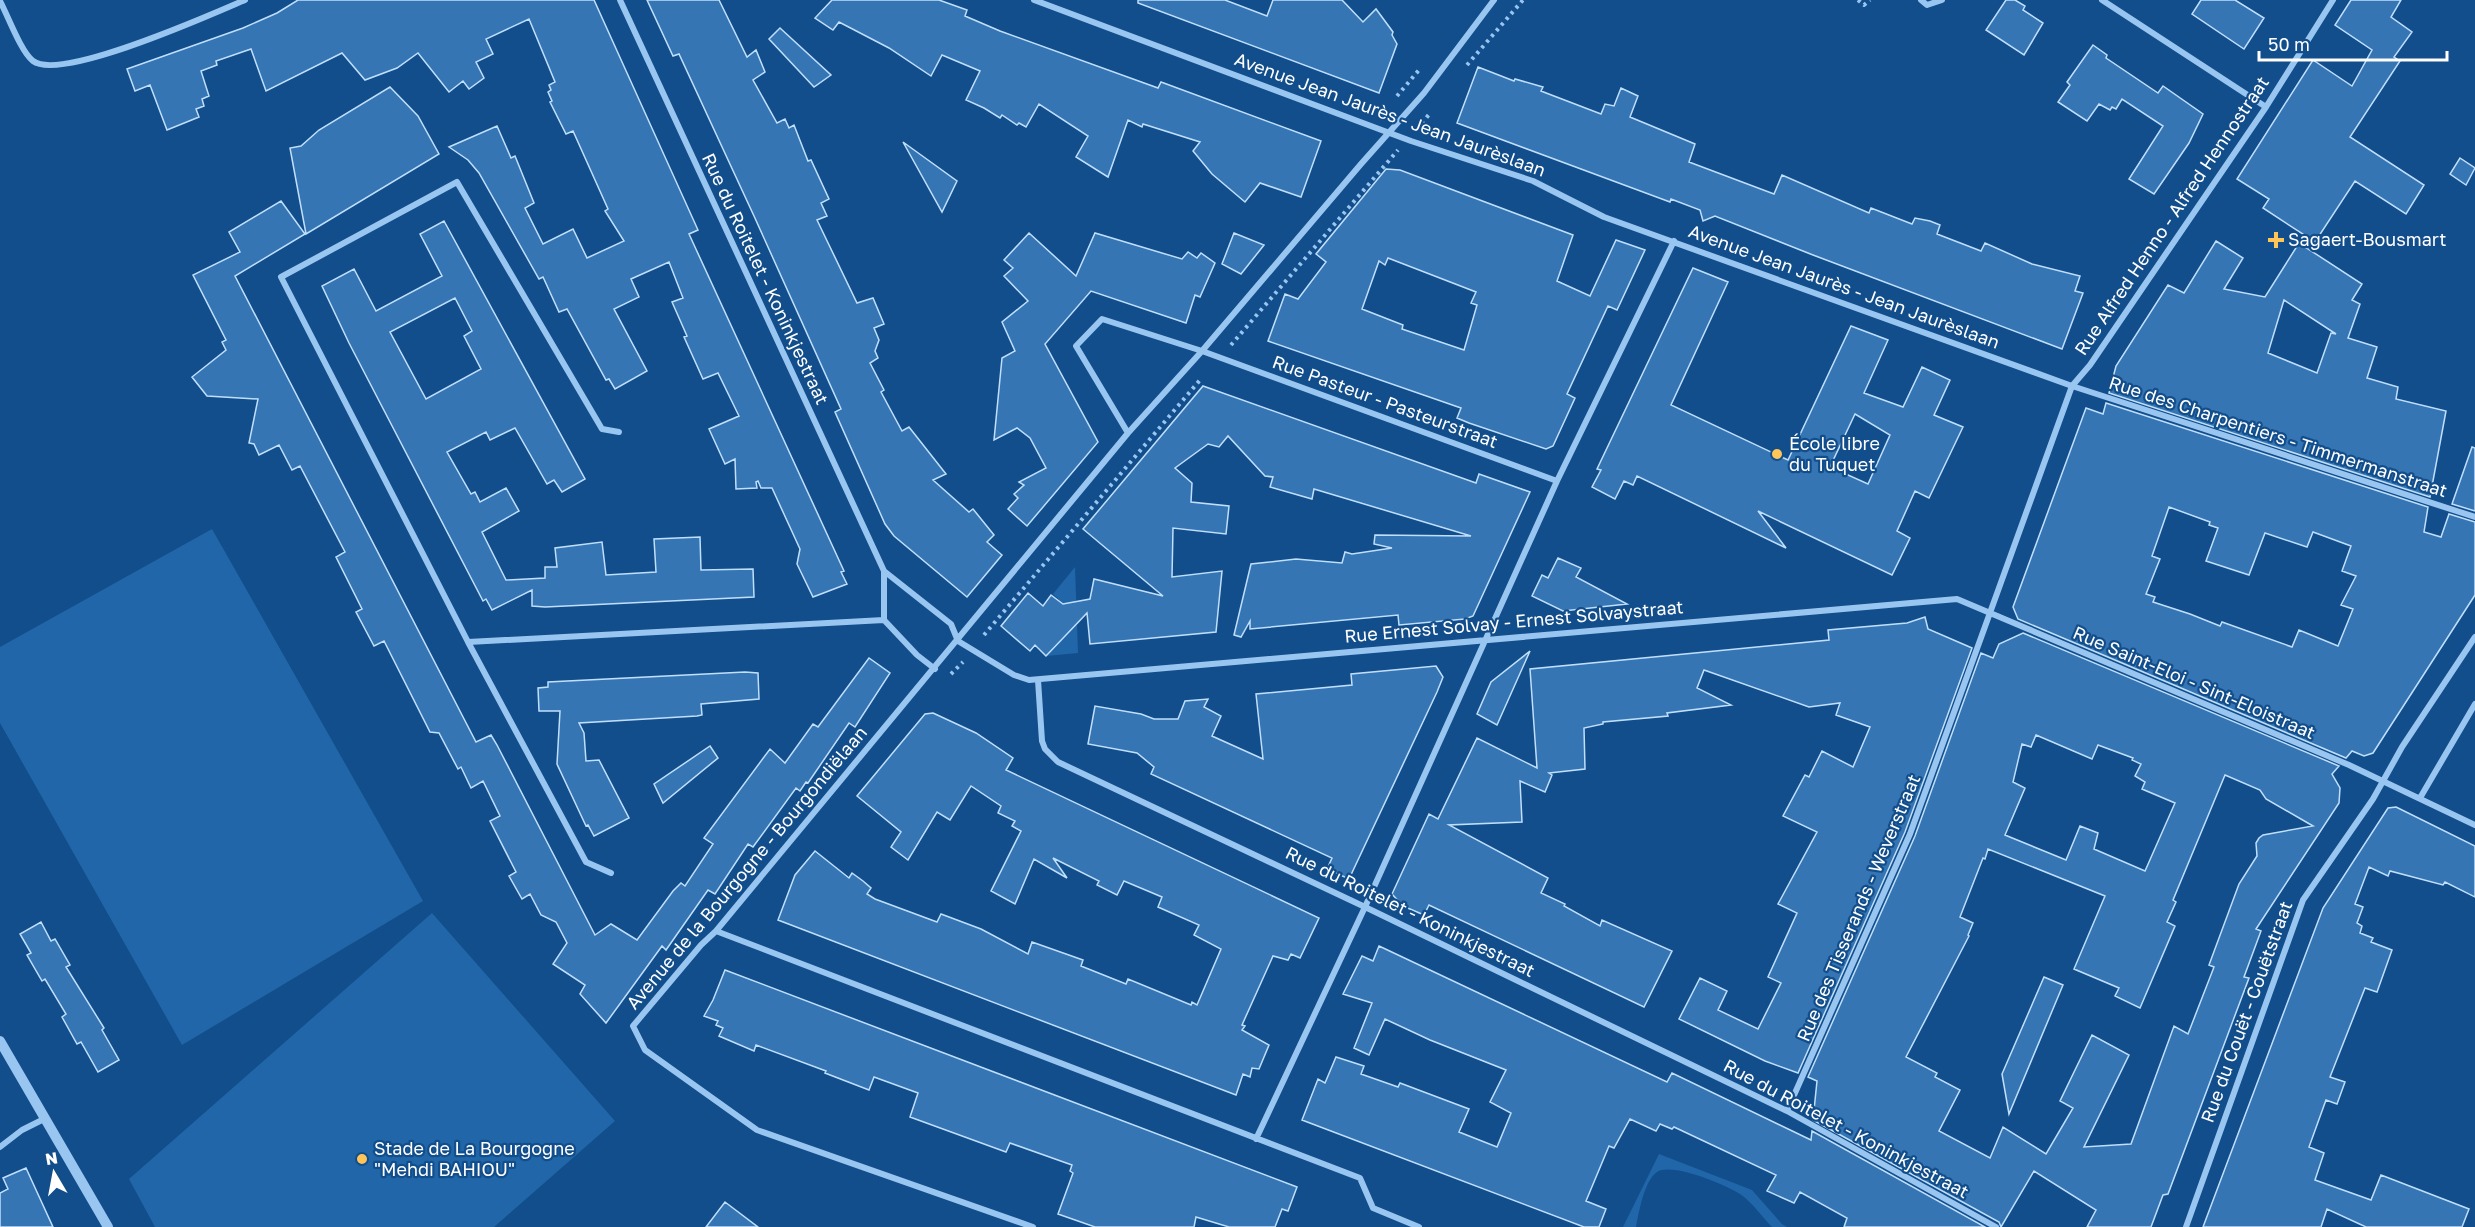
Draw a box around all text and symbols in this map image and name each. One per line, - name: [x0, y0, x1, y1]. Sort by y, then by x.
- scale bar: [2259, 24, 2446, 62]
- text: 50 m: [2268, 33, 2310, 55]
- street label: Avenue Jean Jaurès - Jean Jaurèslaan: [1232, 47, 1549, 181]
- street label: Rue Alfred Henno - Alfred Hennostraat: [2069, 72, 2273, 359]
- street label: Rue du Roitelet - Koninkjestraat: [698, 149, 834, 408]
- street label: Avenue Jean Jaurès - Jean Jaurèslaan: [1686, 219, 2003, 353]
- place label: Sagaert-Bousmart: [2288, 228, 2446, 250]
- marker: Sagaert-Bousmart: [2269, 233, 2283, 247]
- street label: Rue Pasteur - Pasteurstraat: [1270, 350, 1501, 452]
- street label: Rue des Charpentiers - Timmermanstraat: [2106, 371, 2450, 501]
- place label: École libre du Tuquet: [1789, 432, 1880, 475]
- marker: École libre du Tuquet: [1770, 447, 1784, 461]
- street label: Rue Ernest Solvay - Ernest Solvaystraat: [1343, 595, 1684, 647]
- street label: Rue Saint-Eloi - Sint-Eloistraat: [2070, 621, 2319, 743]
- street label: Avenue de la Bourgogne - Bourgondiëlaan: [621, 721, 871, 1013]
- street label: Rue des Tisserands - Weverstraat: [1792, 771, 1924, 1044]
- street label: Rue du Roitelet - Koninkjestraat: [1282, 841, 1539, 981]
- street label: Rue du Couët - Couëtstraat: [2196, 898, 2296, 1125]
- street label: Rue du Roitelet - Koninkjestraat: [1720, 1054, 1973, 1202]
- place label: Stade de La Bourgogne "Mehdi BAHIOU": [374, 1137, 575, 1180]
- north arrow: [24, 1143, 84, 1203]
- text: N: [44, 1147, 59, 1169]
- marker: Stade de La Bourgogne "Mehdi BAHIOU": [355, 1152, 369, 1166]

